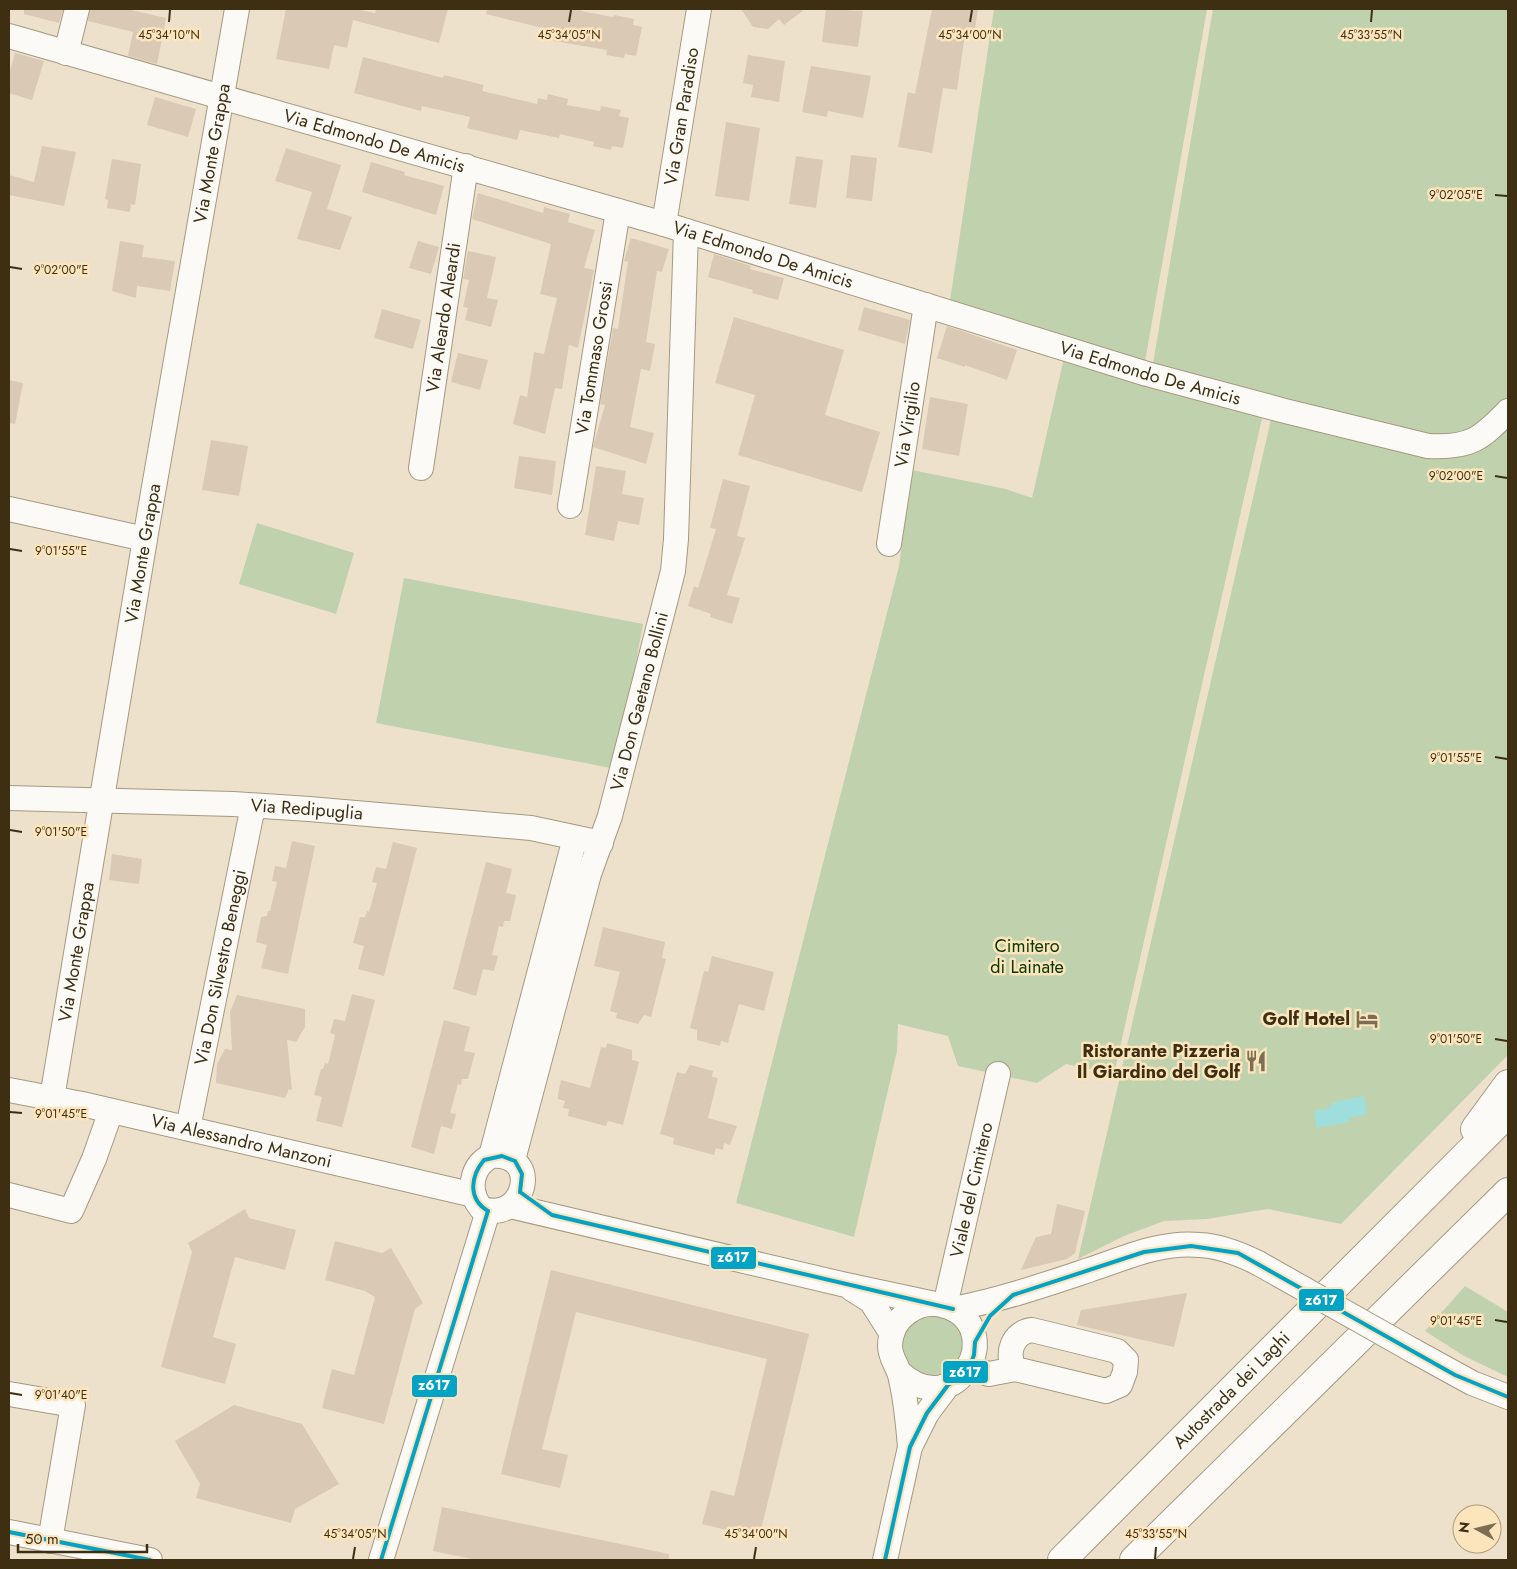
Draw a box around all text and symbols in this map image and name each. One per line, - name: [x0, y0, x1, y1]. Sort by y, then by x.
- text: 45°34'10"N: [138, 26, 200, 44]
- text: 45°34'05"N: [538, 26, 600, 44]
- text: 45°34'00"N: [938, 26, 1002, 44]
- text: 45°33'55"N: [1340, 26, 1402, 44]
- street label: Via Gran Paradiso: [657, 45, 706, 187]
- street label: Via Monte Grappa: [187, 81, 237, 225]
- street label: Via Edmondo De Amicis: [280, 102, 468, 179]
- text: 9°02'05"E: [1429, 186, 1483, 204]
- street label: Via Edmondo De Amicis: [669, 214, 856, 295]
- street label: Via Aleardo Aleardi: [419, 241, 467, 394]
- text: 9°02'00"E: [34, 261, 88, 279]
- street label: Via Tommaso Grossi: [569, 279, 619, 437]
- street label: Via Edmondo De Amicis: [1056, 335, 1244, 412]
- street label: Via Virgilio: [888, 379, 927, 469]
- text: 9°02'00"E: [1429, 467, 1483, 485]
- street label: Via Monte Grappa: [118, 482, 167, 625]
- text: 9°01'55"E: [35, 542, 87, 560]
- street label: Via Don Gaetano Bollini: [604, 609, 675, 794]
- text: 9°01'55"E: [1430, 749, 1482, 767]
- street label: Via Redipuglia: [250, 792, 364, 827]
- text: 9°01'50"E: [35, 823, 87, 841]
- street label: Via Don Silvestro Beneggi: [188, 867, 253, 1067]
- street label: Via Monte Grappa: [52, 880, 101, 1024]
- park label: Cimitero di Lainate: [990, 933, 1064, 980]
- place label: Golf Hotel: [1263, 1006, 1350, 1032]
- hotel icon: Golf Hotel: [1354, 1006, 1380, 1032]
- text: 9°01'50"E: [1430, 1030, 1482, 1048]
- place label: Ristorante Pizzeria Il Giardino del Golf: [1077, 1038, 1241, 1085]
- restaurant icon: Ristorante Pizzeria Il Giardino del Golf: [1243, 1048, 1269, 1074]
- text: 9°01'45"E: [35, 1105, 87, 1123]
- street label: Via Alessandro Manzoni: [149, 1107, 334, 1175]
- street label: Viale del Cimitero: [943, 1120, 1000, 1260]
- line badge: z617: [710, 1246, 757, 1270]
- text: z617: [717, 1247, 750, 1267]
- line badge: z617: [1298, 1288, 1345, 1312]
- text: z617: [1305, 1290, 1338, 1310]
- text: 9°01'45"E: [1430, 1312, 1482, 1330]
- street label: Autostrada dei Laghi: [1167, 1325, 1296, 1455]
- line badge: z617: [942, 1360, 989, 1384]
- text: z617: [949, 1362, 982, 1382]
- line badge: z617: [411, 1374, 458, 1398]
- text: z617: [418, 1375, 451, 1395]
- text: 9°01'40"E: [35, 1386, 87, 1404]
- north arrow: [1452, 1504, 1502, 1554]
- text: N: [1453, 1520, 1475, 1534]
- scale bar: [18, 1522, 146, 1554]
- text: 45°34'05"N: [324, 1525, 386, 1543]
- text: 45°34'00"N: [724, 1525, 788, 1543]
- text: 45°33'55"N: [1125, 1525, 1187, 1543]
- text: 50 m: [25, 1528, 59, 1550]

